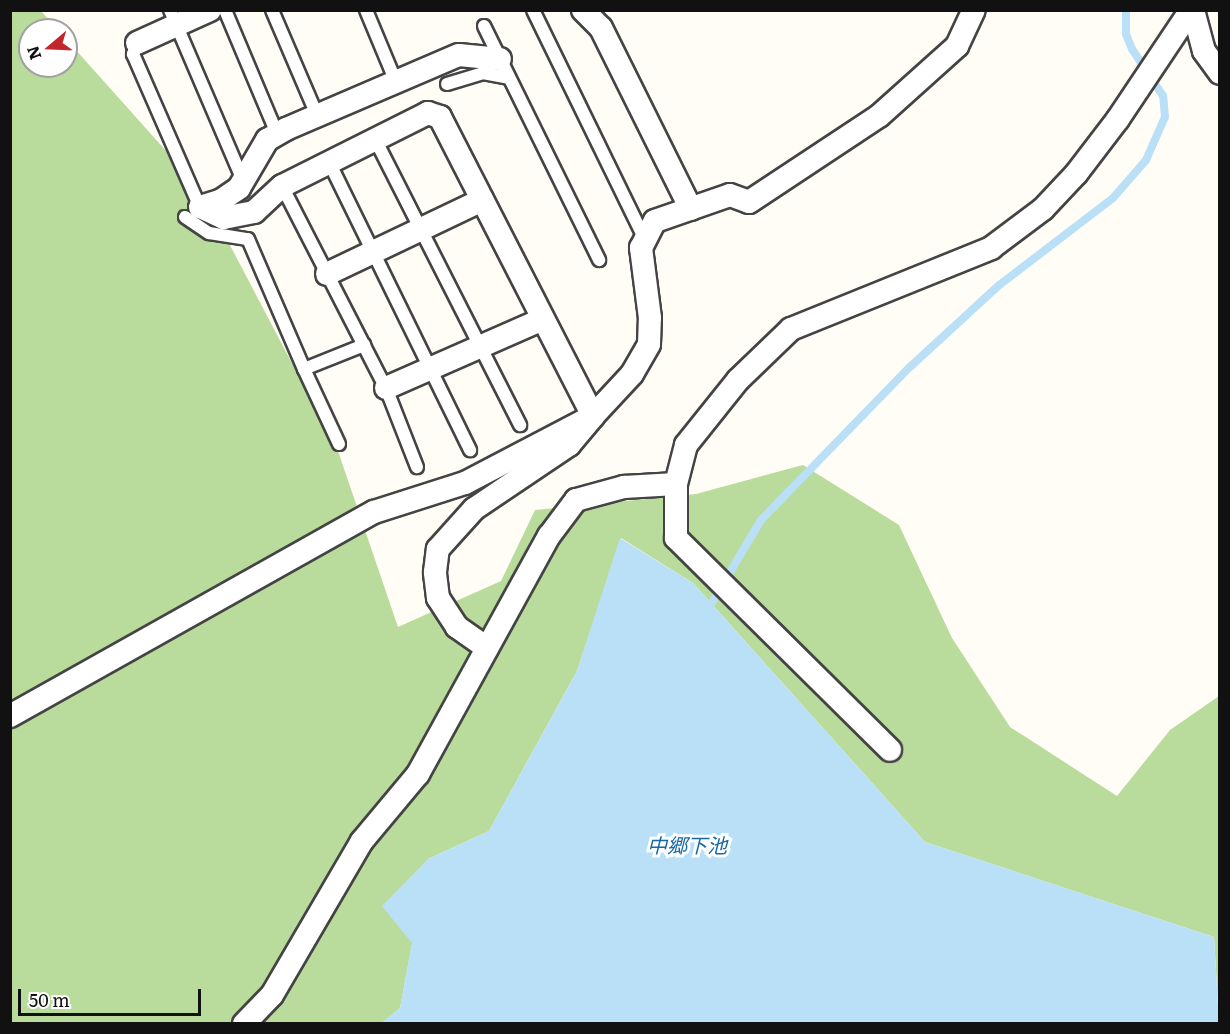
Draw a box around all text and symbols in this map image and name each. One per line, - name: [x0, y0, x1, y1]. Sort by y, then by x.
- north arrow: [18, 18, 78, 78]
- text: N: [19, 43, 46, 63]
- water label: 中郷下池: [647, 832, 727, 856]
- scale bar: [21, 977, 204, 1015]
- text: 50 m: [29, 986, 70, 1013]

